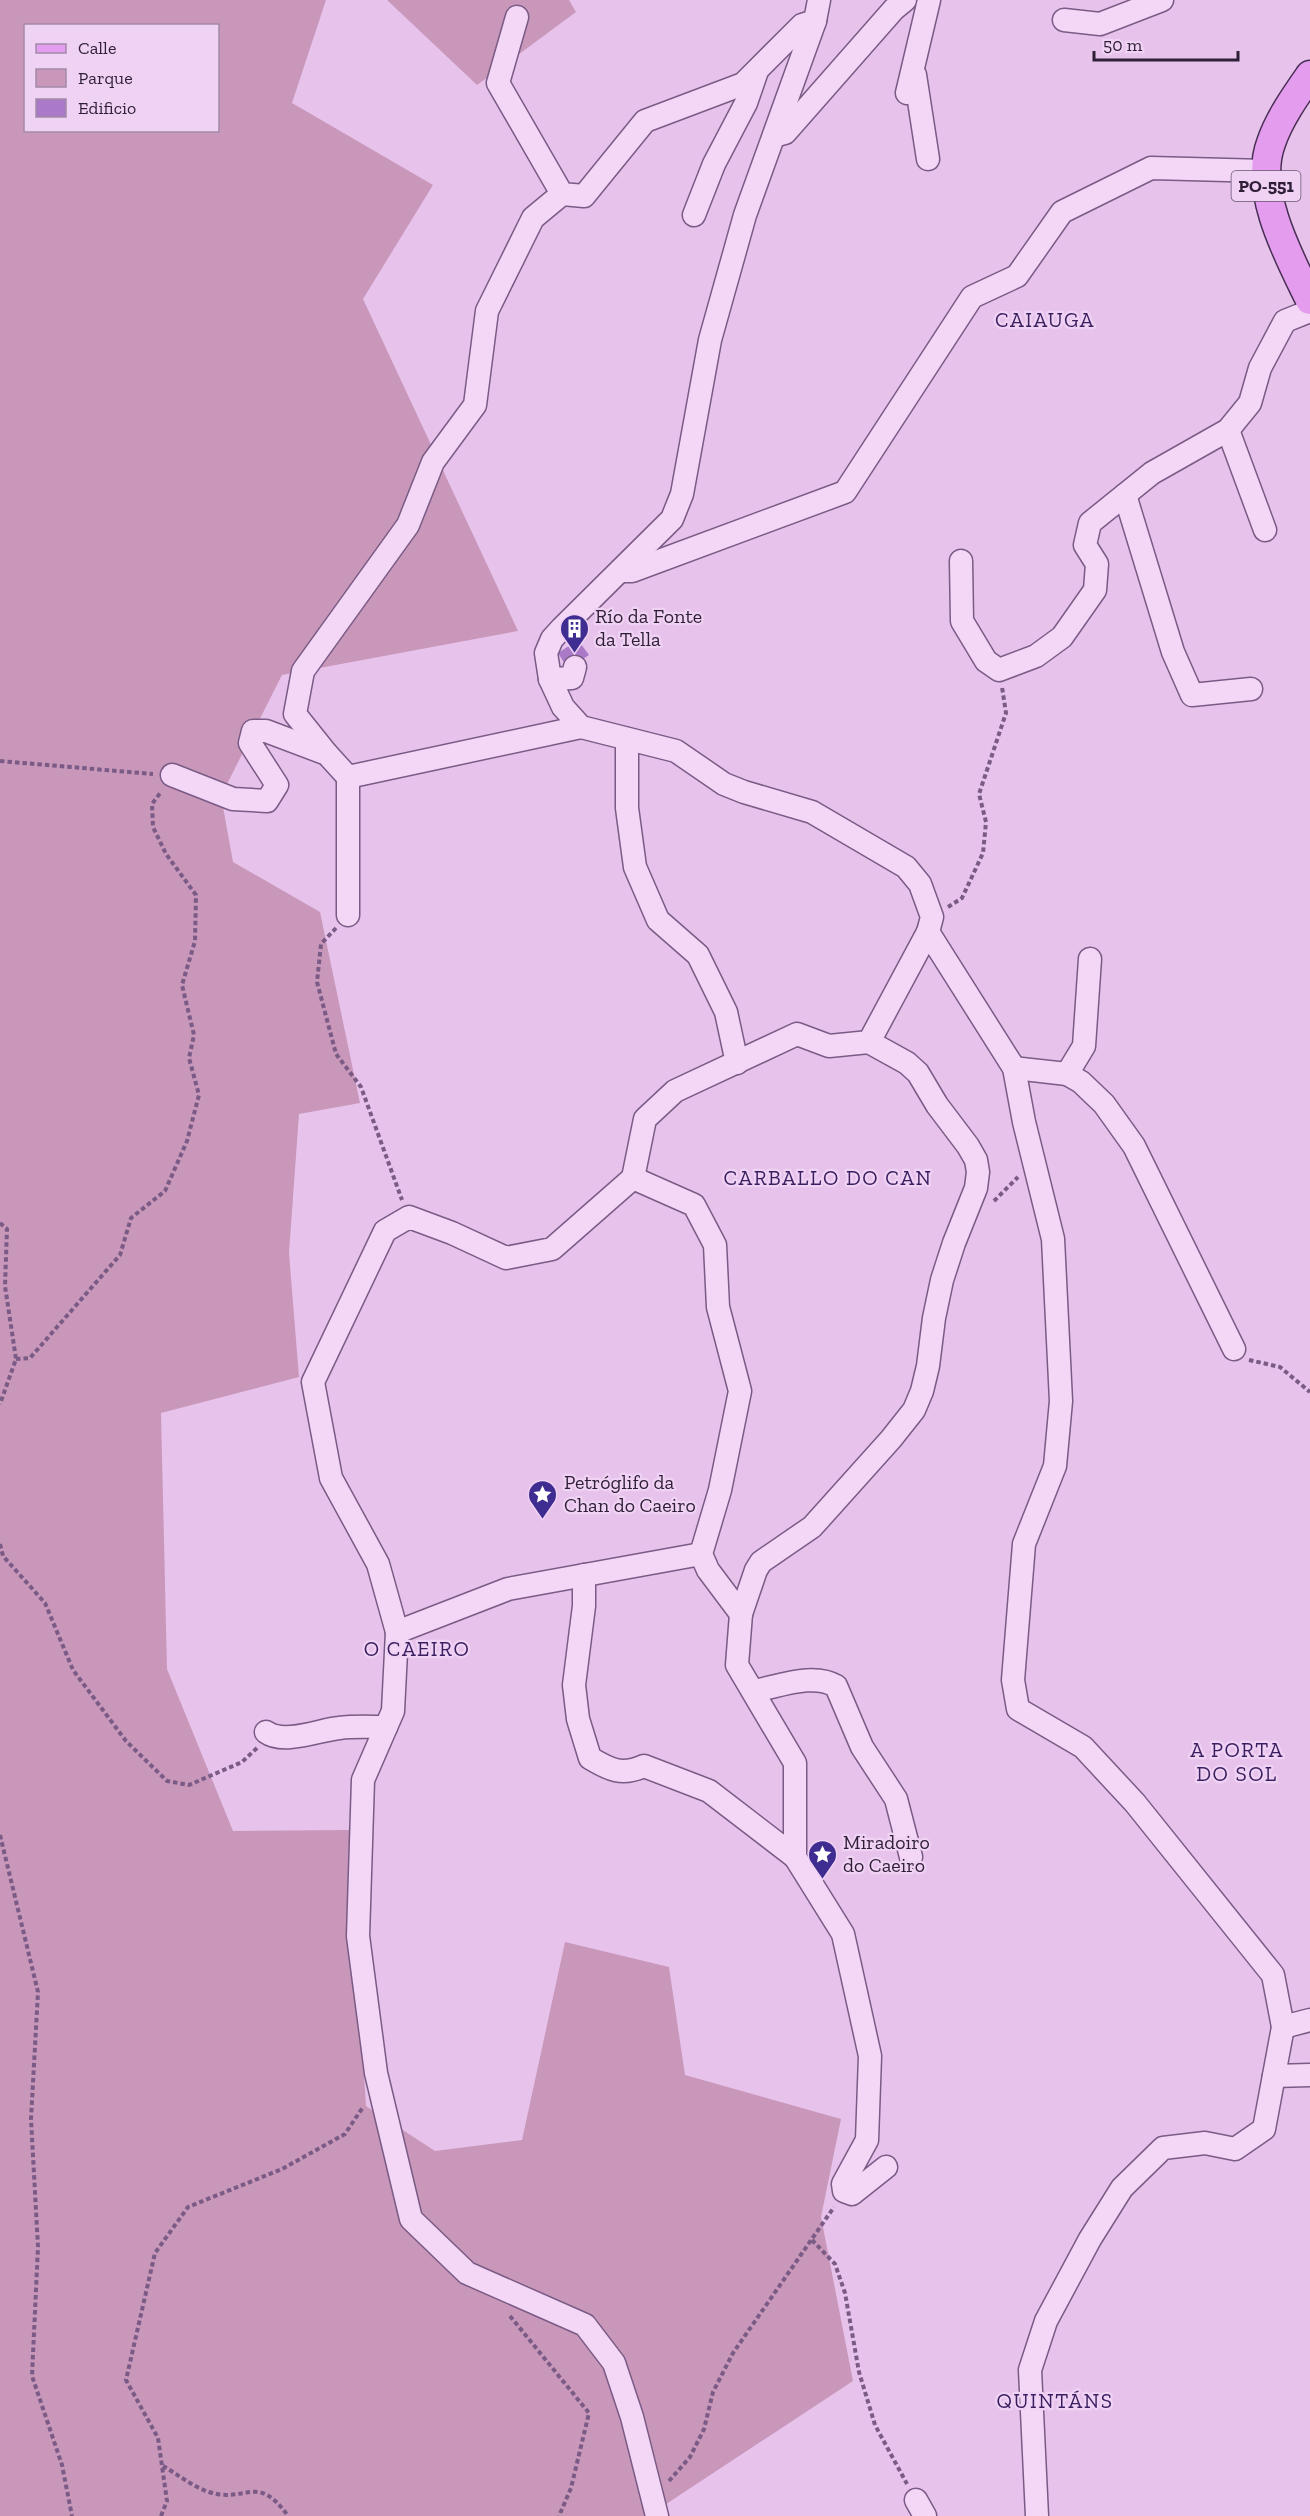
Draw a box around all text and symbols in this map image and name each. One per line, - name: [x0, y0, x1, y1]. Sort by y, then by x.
- legend: [24, 24, 219, 132]
- scale bar: [1094, 24, 1238, 62]
- text: 50 m: [1103, 34, 1143, 56]
- text: Calle: [78, 37, 116, 59]
- text: Parque: [78, 67, 133, 89]
- text: Edificio: [78, 97, 136, 119]
- road number: PO-551: [1232, 171, 1300, 201]
- district label: CAIAUGA: [995, 307, 1095, 332]
- place label: Río da Fonte da Tella: [595, 604, 702, 651]
- building icon: Río da Fonte da Tella: [558, 612, 590, 654]
- district label: CARBALLO DO CAN: [723, 1165, 933, 1190]
- place label: Petróglifo da Chan do Caeiro: [564, 1470, 696, 1517]
- place icon: Petróglifo da Chan do Caeiro: [527, 1478, 559, 1520]
- district label: O CAEIRO: [364, 1636, 470, 1661]
- district label: A PORTA DO SOL: [1190, 1737, 1284, 1786]
- place label: Miradoiro do Caeiro: [843, 1830, 930, 1877]
- place icon: Miradoiro do Caeiro: [806, 1838, 838, 1880]
- district label: QUINTÁNS: [997, 2388, 1113, 2413]

